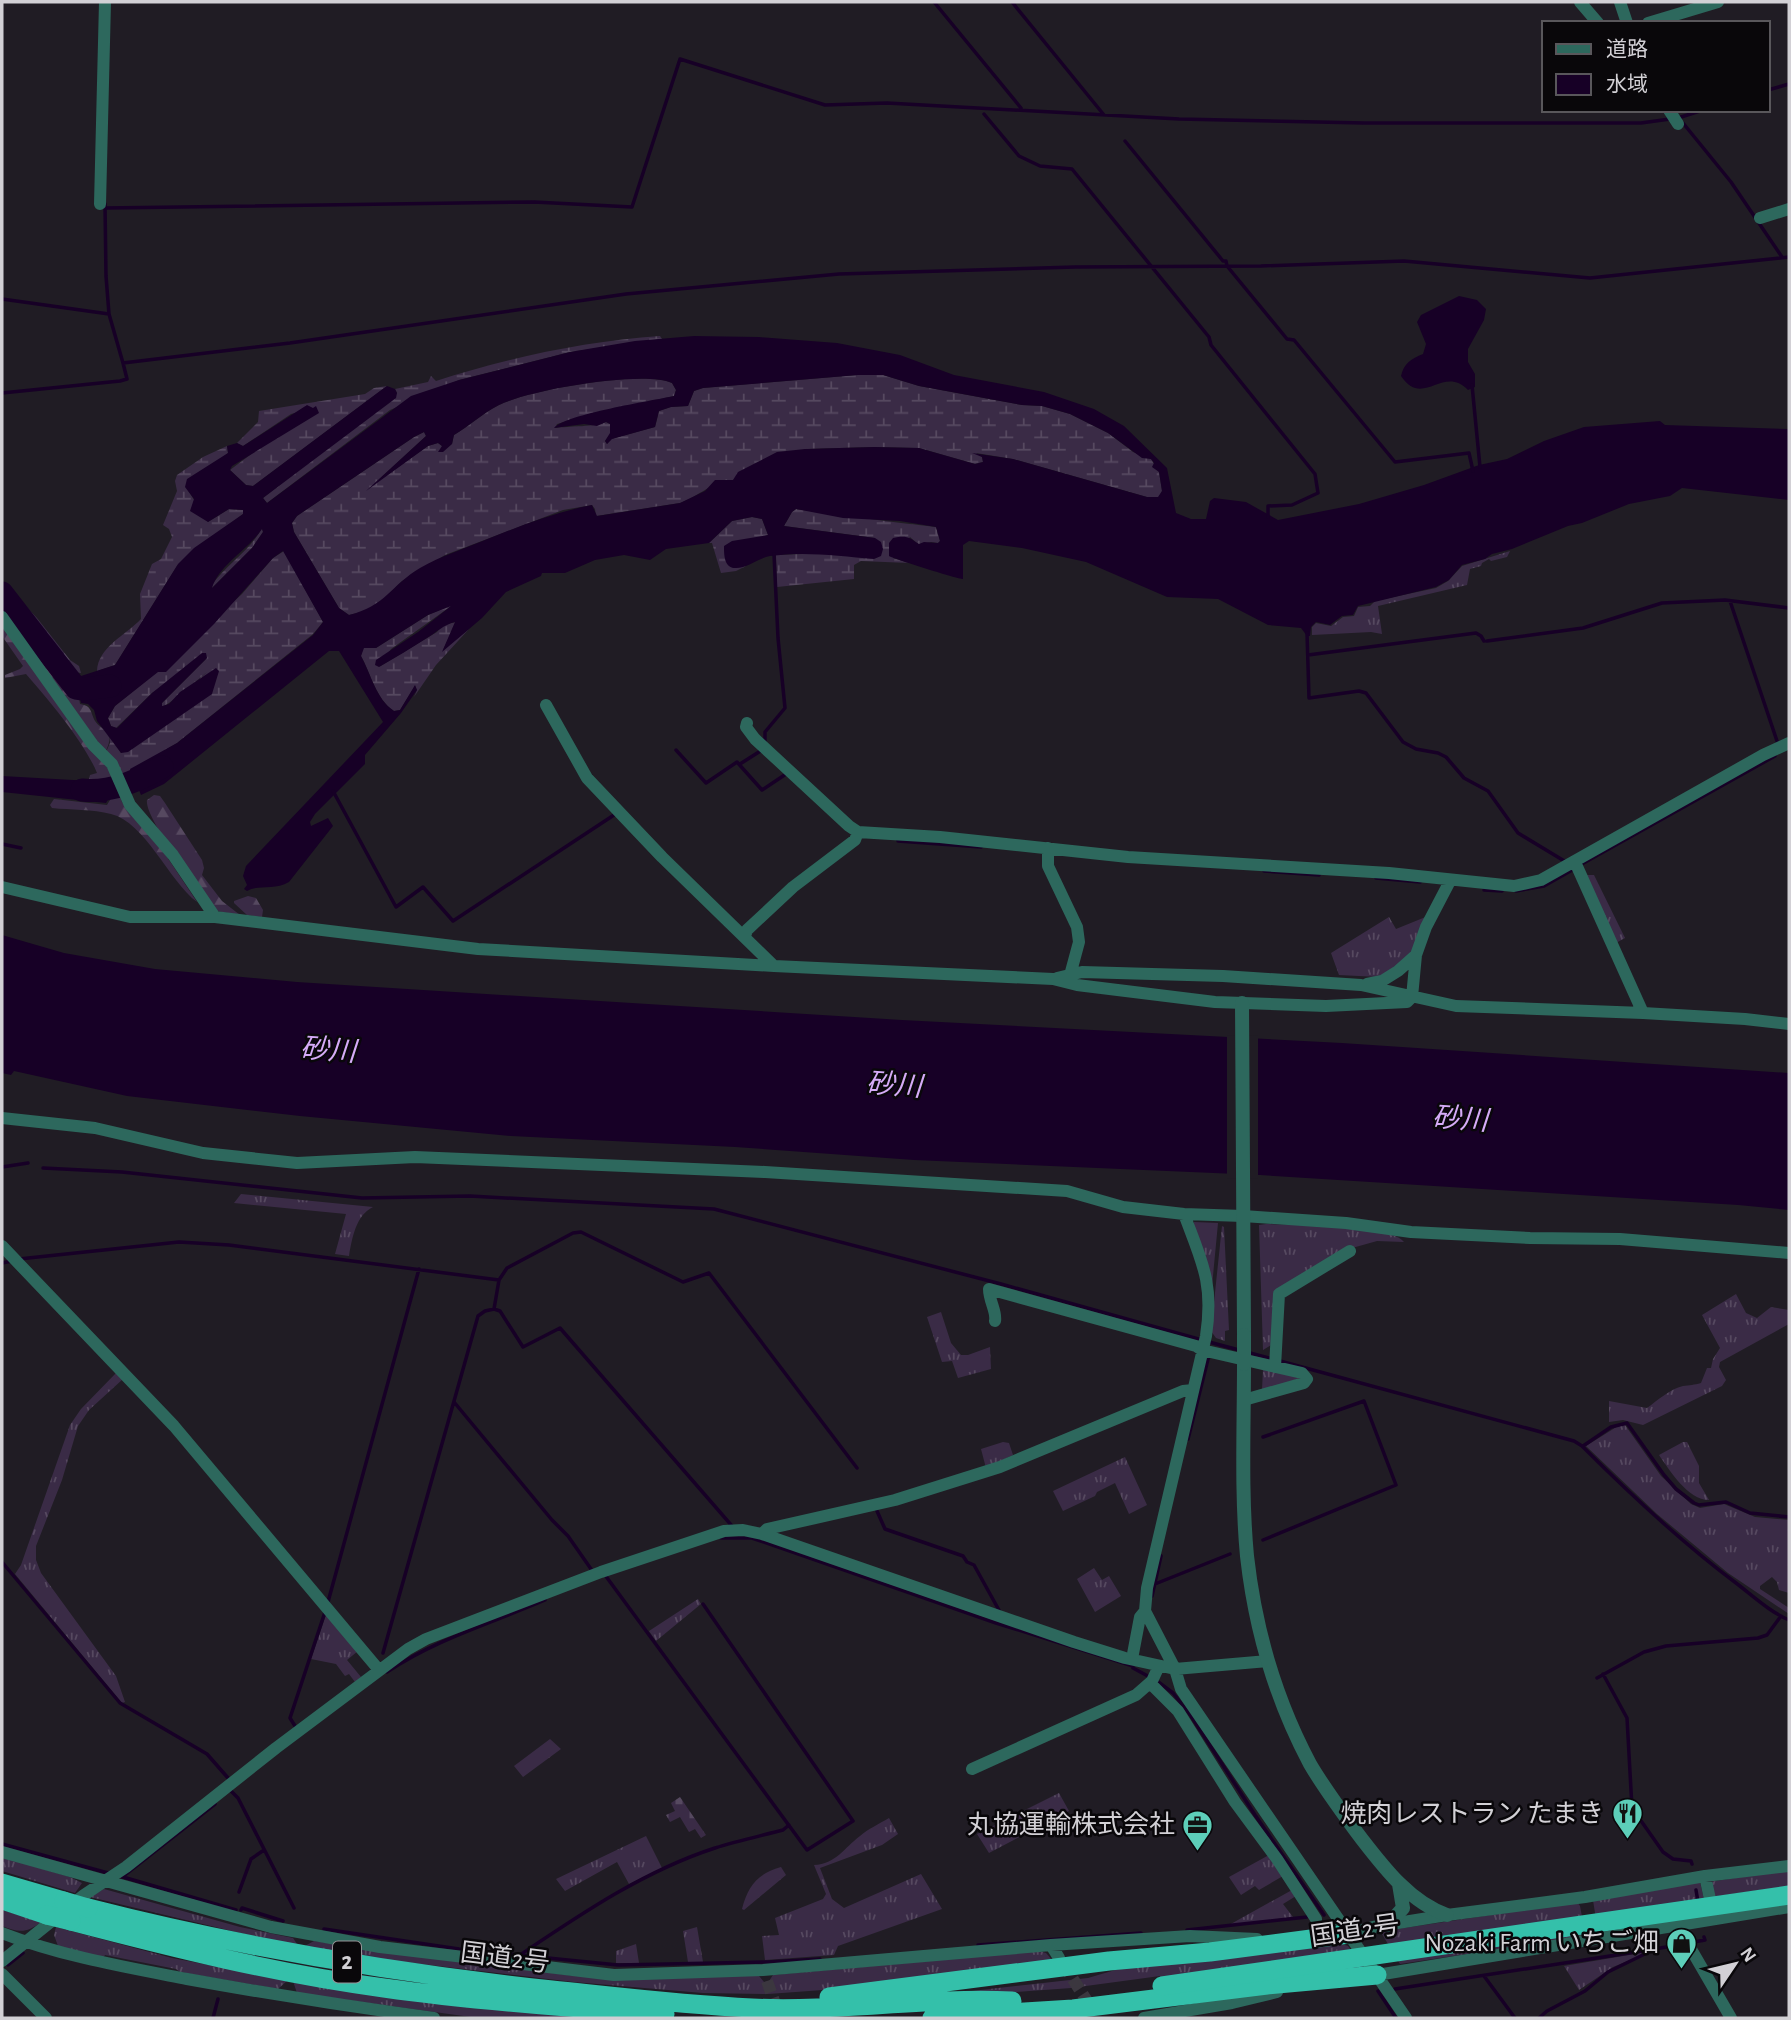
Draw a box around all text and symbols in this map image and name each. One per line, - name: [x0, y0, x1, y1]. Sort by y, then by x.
- legend: [1542, 21, 1770, 112]
- text: 道路: [1606, 38, 1648, 60]
- text: 水域: [1606, 73, 1648, 95]
- water label: 砂川: [299, 1033, 360, 1067]
- water label: 砂川: [865, 1068, 926, 1102]
- water label: 砂川: [1431, 1102, 1492, 1136]
- restaurant icon: 焼肉レストラン たまき: [1610, 1797, 1644, 1841]
- place label: 焼肉レストラン たまき: [1340, 1800, 1604, 1827]
- office icon: 丸協運輸株式会社: [1181, 1808, 1215, 1852]
- place label: 丸協運輸株式会社: [967, 1811, 1175, 1838]
- street label: 国道2号: [1309, 1911, 1401, 1950]
- shop icon: Nozaki Farm いちご畑: [1665, 1926, 1699, 1970]
- place label: Nozaki Farm いちご畑: [1424, 1929, 1659, 1956]
- north arrow: [1700, 1929, 1770, 1999]
- street label: 国道2号: [459, 1939, 551, 1976]
- road number: 2: [333, 1941, 361, 1982]
- text: N: [1736, 1944, 1759, 1966]

